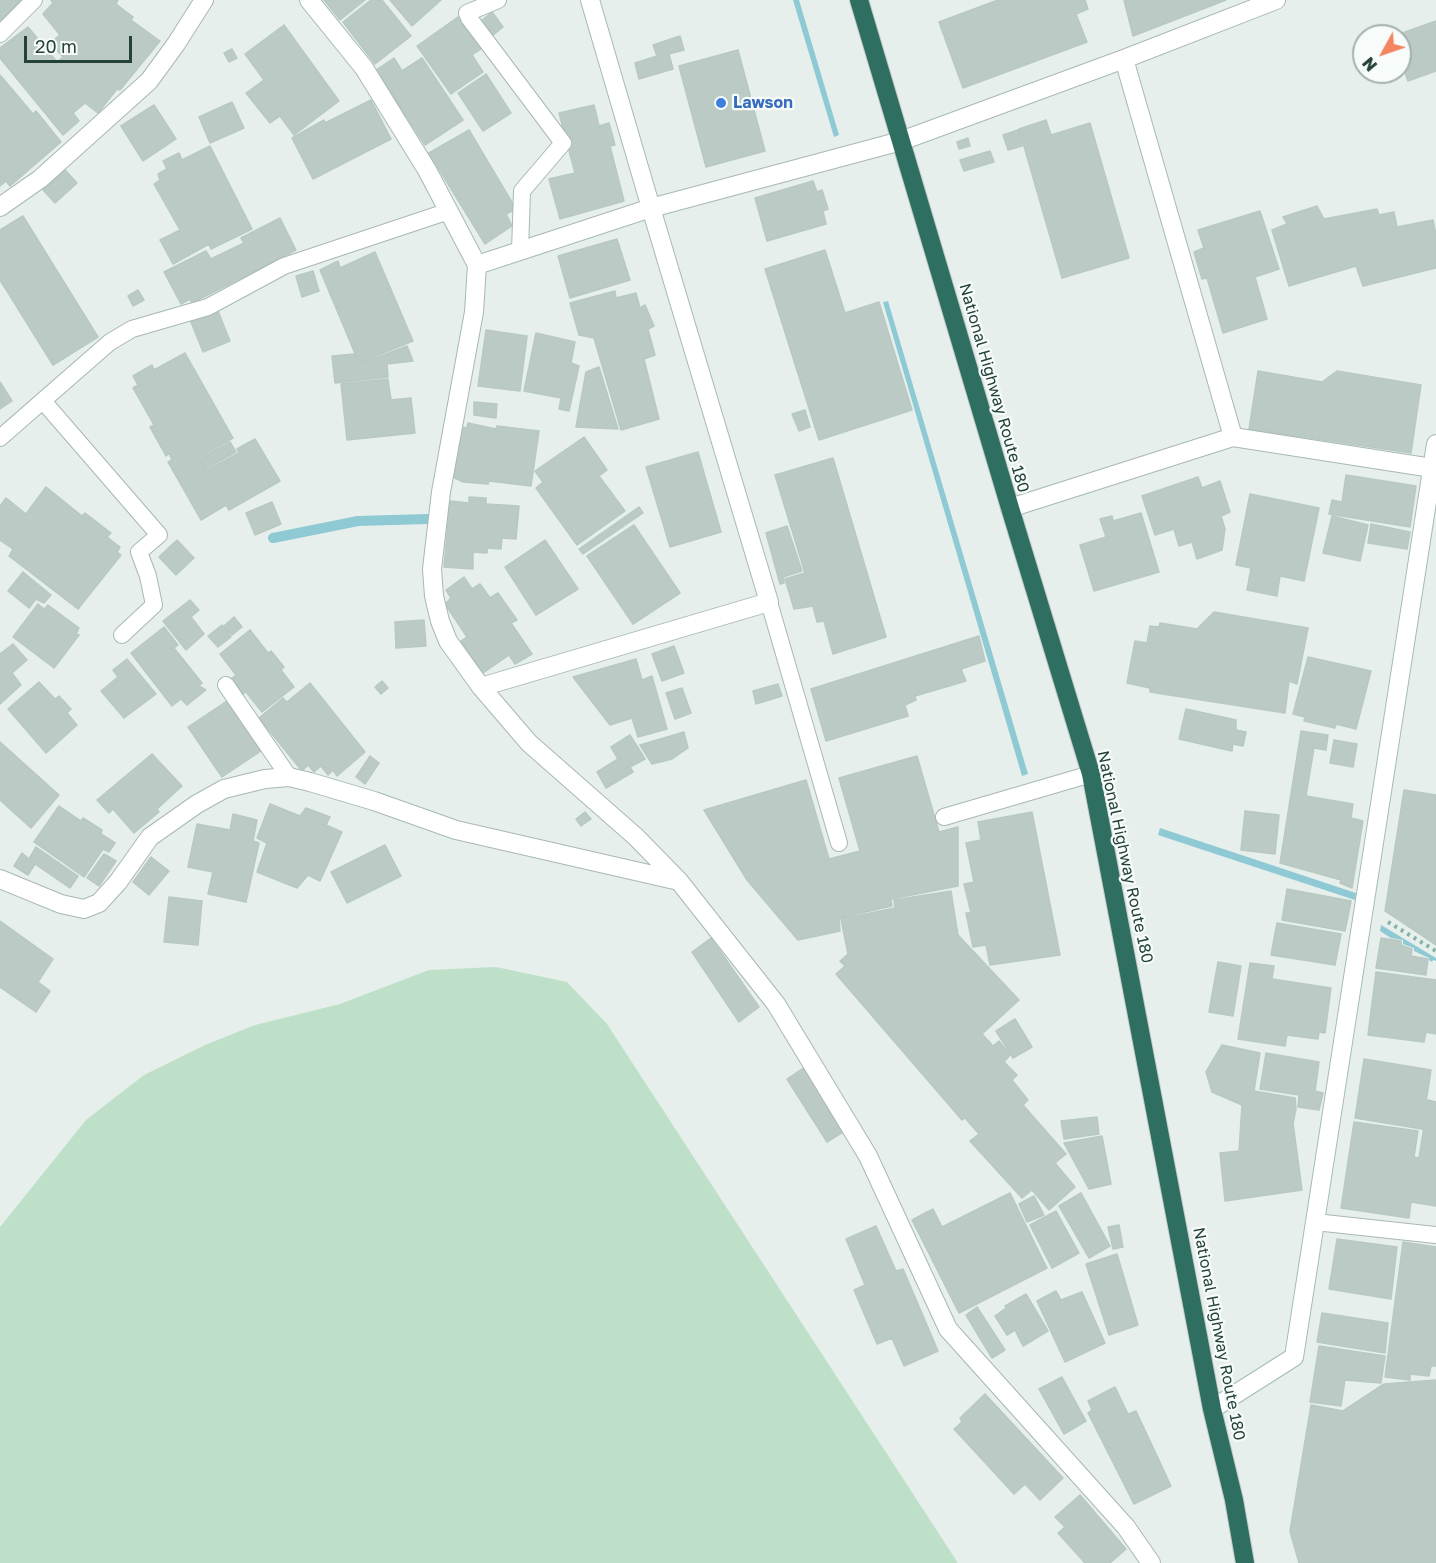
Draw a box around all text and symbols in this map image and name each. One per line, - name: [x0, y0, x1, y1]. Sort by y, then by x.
- scale bar: [27, 24, 135, 62]
- north arrow: [1352, 24, 1412, 84]
- text: 20 m: [35, 35, 77, 57]
- text: N: [1358, 53, 1381, 75]
- place label: Lawson: [733, 93, 793, 113]
- marker: Lawson: [714, 96, 728, 110]
- street label: National Highway Route 180: [955, 281, 1033, 495]
- street label: National Highway Route 180: [1093, 749, 1157, 965]
- street label: National Highway Route 180: [1189, 1226, 1249, 1442]

